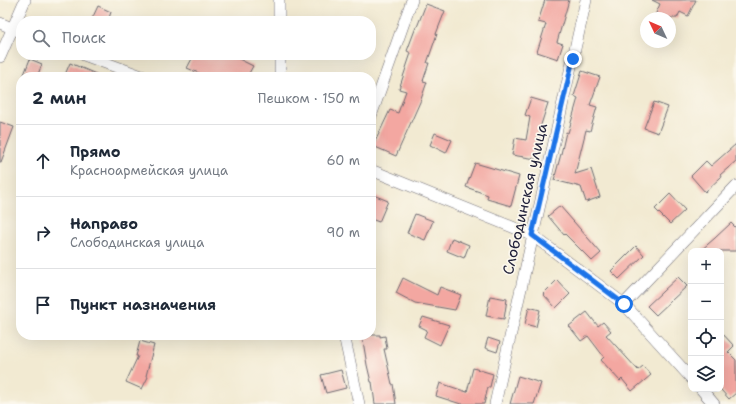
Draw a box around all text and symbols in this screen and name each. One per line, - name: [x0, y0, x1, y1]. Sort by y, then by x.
- north arrow: [640, 12, 676, 48]
- search box: [16, 16, 376, 60]
- icon: search: [30, 27, 52, 49]
- text: Поиск: [62, 28, 106, 48]
- route end: [564, 50, 582, 68]
- text: 2 мин: [32, 87, 87, 109]
- text: Пешком · 150 m: [258, 90, 360, 107]
- street label: Слободинская улица: [498, 121, 552, 277]
- text: Прямо: [70, 142, 120, 162]
- icon: ahead: [32, 150, 54, 172]
- text: 60 m: [327, 152, 360, 169]
- text: Красноармейская улица: [70, 162, 228, 179]
- text: Направо: [70, 214, 138, 234]
- icon: right: [32, 222, 54, 244]
- text: 90 m: [326, 224, 360, 241]
- text: Слободинская улица: [70, 234, 204, 251]
- map controls: [688, 248, 724, 392]
- button: +: [688, 248, 724, 284]
- button: −: [688, 284, 724, 320]
- icon: arrive: [32, 294, 54, 316]
- text: Пункт назначения: [70, 295, 216, 315]
- route start: [615, 295, 633, 313]
- button: locate: [688, 320, 724, 356]
- button: layers: [688, 356, 724, 392]

